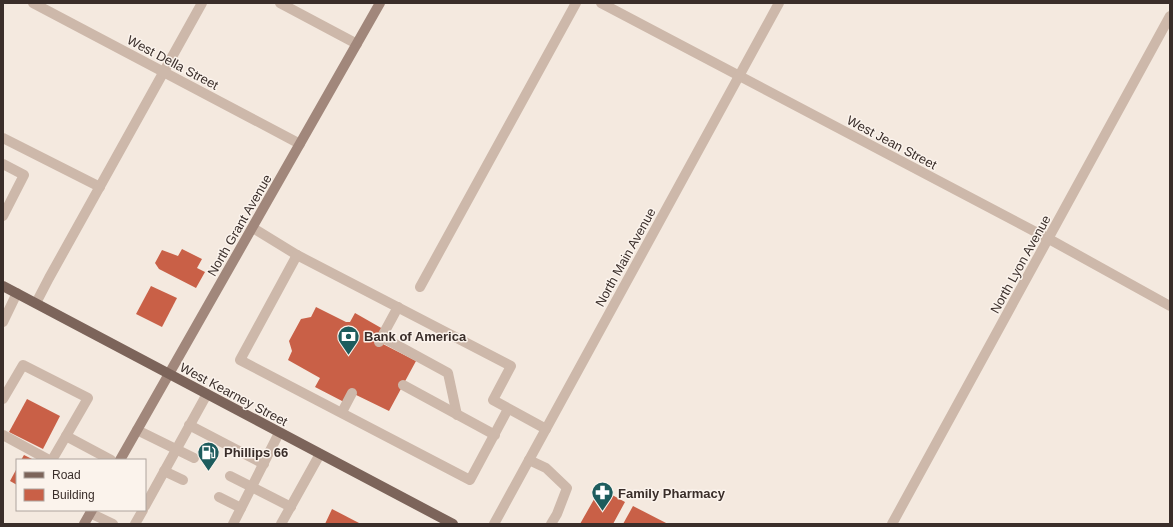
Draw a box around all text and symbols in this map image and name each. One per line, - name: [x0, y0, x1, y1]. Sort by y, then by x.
- street label: West Della Street: [125, 32, 221, 93]
- street label: West Jean Street: [844, 112, 940, 173]
- street label: North Grant Avenue: [204, 172, 275, 279]
- street label: North Main Avenue: [592, 205, 659, 309]
- street label: North Lyon Avenue: [987, 213, 1054, 316]
- bank icon: Bank of America: [335, 323, 361, 356]
- place label: Bank of America: [364, 329, 467, 344]
- street label: West Kearney Street: [177, 360, 290, 429]
- fuel station icon: Phillips 66: [195, 439, 221, 472]
- place label: Phillips 66: [224, 445, 288, 460]
- legend: [16, 459, 146, 511]
- text: Road: [52, 468, 81, 482]
- pharmacy icon: Family Pharmacy: [590, 480, 616, 513]
- place label: Family Pharmacy: [618, 486, 726, 501]
- text: Building: [52, 488, 95, 502]

